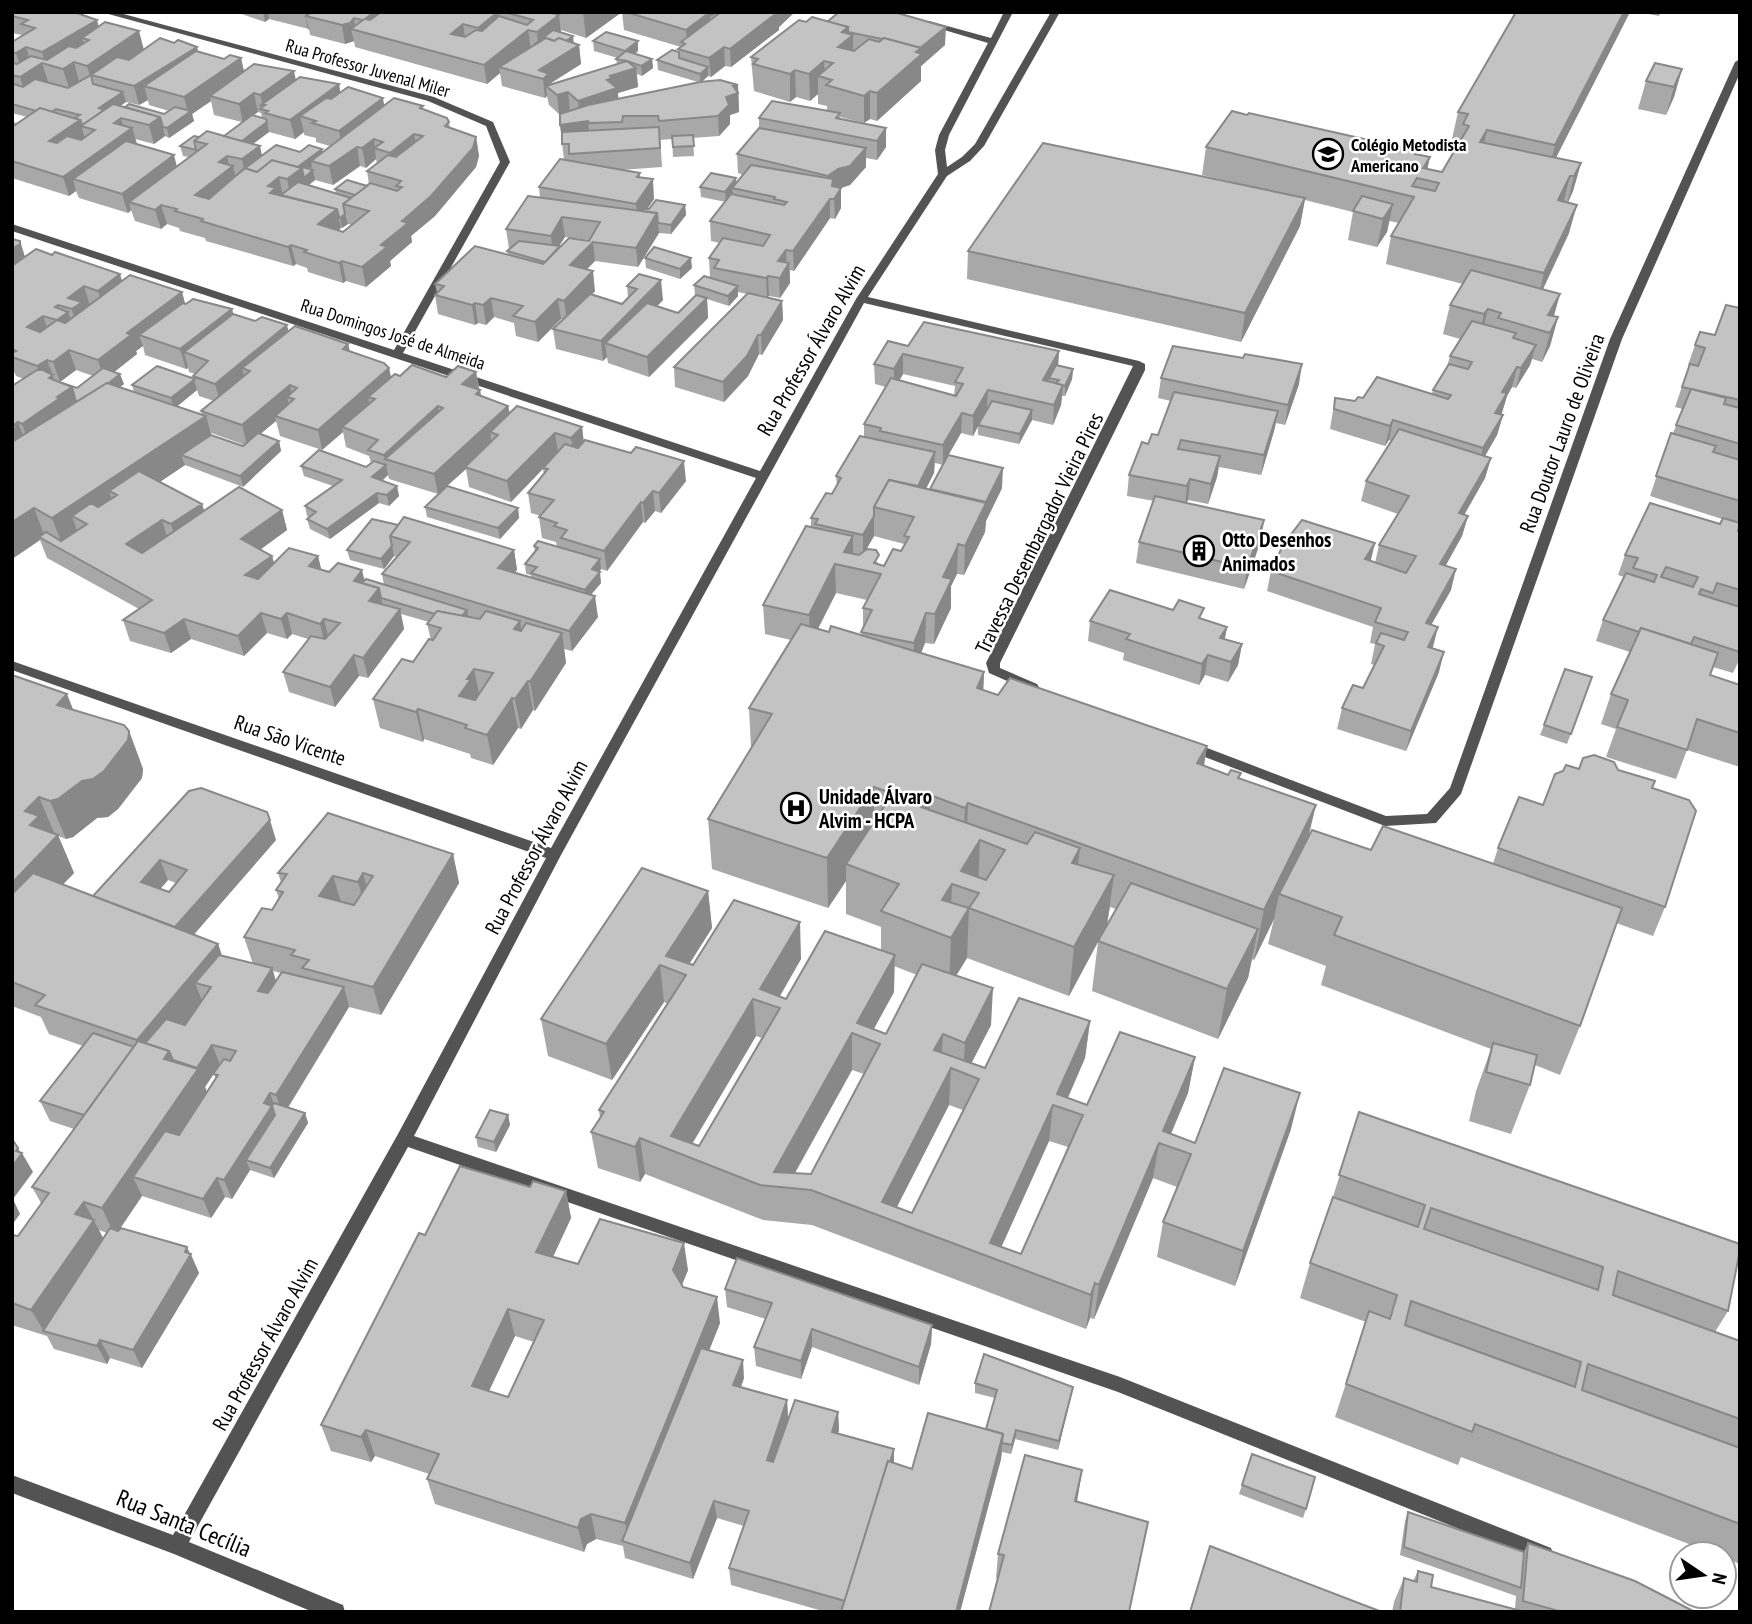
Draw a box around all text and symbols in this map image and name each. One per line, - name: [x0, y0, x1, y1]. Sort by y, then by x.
- street label: Rua Professor Juvenal Miler: [283, 34, 453, 102]
- place label: Colégio Metodista Americano: [1350, 133, 1466, 177]
- school or university icon: Colégio Metodista Americano: [1311, 137, 1345, 171]
- street label: Rua Professor Álvaro Alvim: [751, 259, 871, 441]
- street label: Rua Domingos José de Almeida: [298, 293, 488, 375]
- street label: Rua Doutor Lauro de Oliveira: [1513, 330, 1611, 536]
- street label: Travessa Desembargador Vieira Pires: [969, 408, 1109, 658]
- place label: Otto Desenhos Animados: [1221, 526, 1331, 577]
- building icon: Otto Desenhos Animados: [1182, 534, 1216, 568]
- street label: Rua São Vicente: [231, 708, 349, 772]
- street label: Rua Professor Álvaro Alvim: [479, 755, 593, 939]
- place label: Unidade Álvaro Alvim - HCPA: [818, 783, 932, 834]
- hospital icon: Unidade Álvaro Alvim - HCPA: [779, 791, 813, 825]
- street label: Rua Professor Álvaro Alvim: [206, 1253, 324, 1435]
- street label: Rua Santa Cecília: [112, 1482, 256, 1564]
- north arrow: [1668, 1540, 1738, 1610]
- text: N: [1707, 1571, 1732, 1587]

